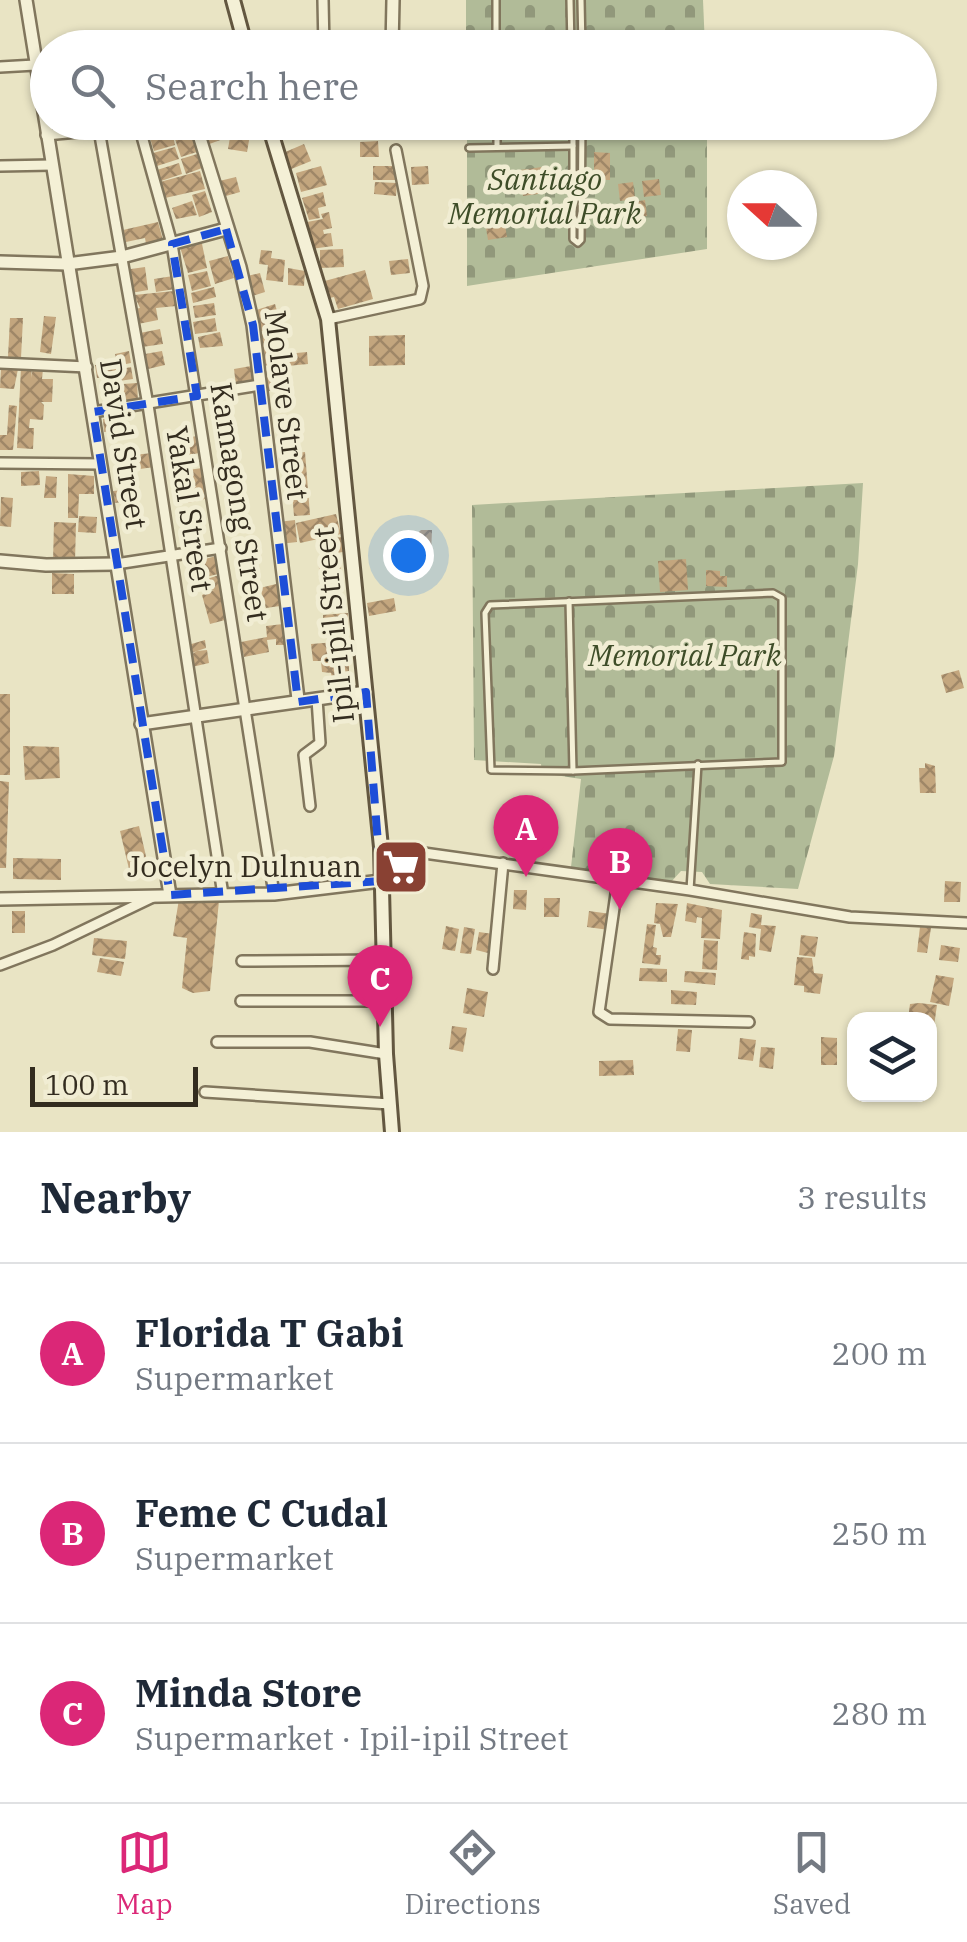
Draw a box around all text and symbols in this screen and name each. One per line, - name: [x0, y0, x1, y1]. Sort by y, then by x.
- search box: [30, 30, 937, 140]
- icon: search: [65, 58, 120, 113]
- text: Search here: [145, 61, 359, 110]
- park label: Santiago Memorial Park: [447, 159, 642, 232]
- north arrow: [727, 170, 817, 260]
- street label: Molave Street: [256, 308, 318, 502]
- street label: David Street: [92, 356, 157, 532]
- street label: Kamagong Street: [202, 379, 279, 624]
- street label: Yakal Street: [158, 423, 223, 595]
- street label: Ipil-ipil Street: [303, 525, 362, 725]
- your location: [383, 530, 434, 581]
- park label: Memorial Park: [587, 635, 782, 674]
- pin: A: [494, 794, 558, 877]
- pin: B: [588, 828, 652, 910]
- supermarket icon: Jocelyn Dulnuan: [371, 837, 431, 897]
- place label: Jocelyn Dulnuan: [127, 846, 362, 885]
- pin: C: [348, 944, 412, 1027]
- map controls: [847, 1012, 937, 1102]
- button: layers: [847, 1012, 937, 1102]
- scale bar: [30, 1062, 198, 1106]
- text: 100 m: [45, 1066, 129, 1103]
- text: Nearby: [40, 1170, 191, 1225]
- text: 3 results: [797, 1176, 927, 1218]
- text: Florida T Gabi: [135, 1308, 404, 1357]
- text: A: [61, 1332, 84, 1374]
- text: 200 m: [831, 1332, 927, 1374]
- text: Supermarket: [135, 1357, 334, 1399]
- text: Feme C Cudal: [135, 1488, 388, 1537]
- text: B: [61, 1512, 84, 1554]
- text: 250 m: [831, 1512, 927, 1554]
- text: Supermarket: [135, 1537, 334, 1579]
- text: Minda Store: [135, 1668, 362, 1717]
- text: C: [62, 1692, 83, 1734]
- text: 280 m: [831, 1692, 927, 1734]
- text: Supermarket · Ipil-ipil Street: [135, 1717, 569, 1759]
- tab: Map: [116, 1825, 173, 1922]
- tab: Directions: [404, 1825, 541, 1922]
- tab: Saved: [773, 1825, 851, 1922]

